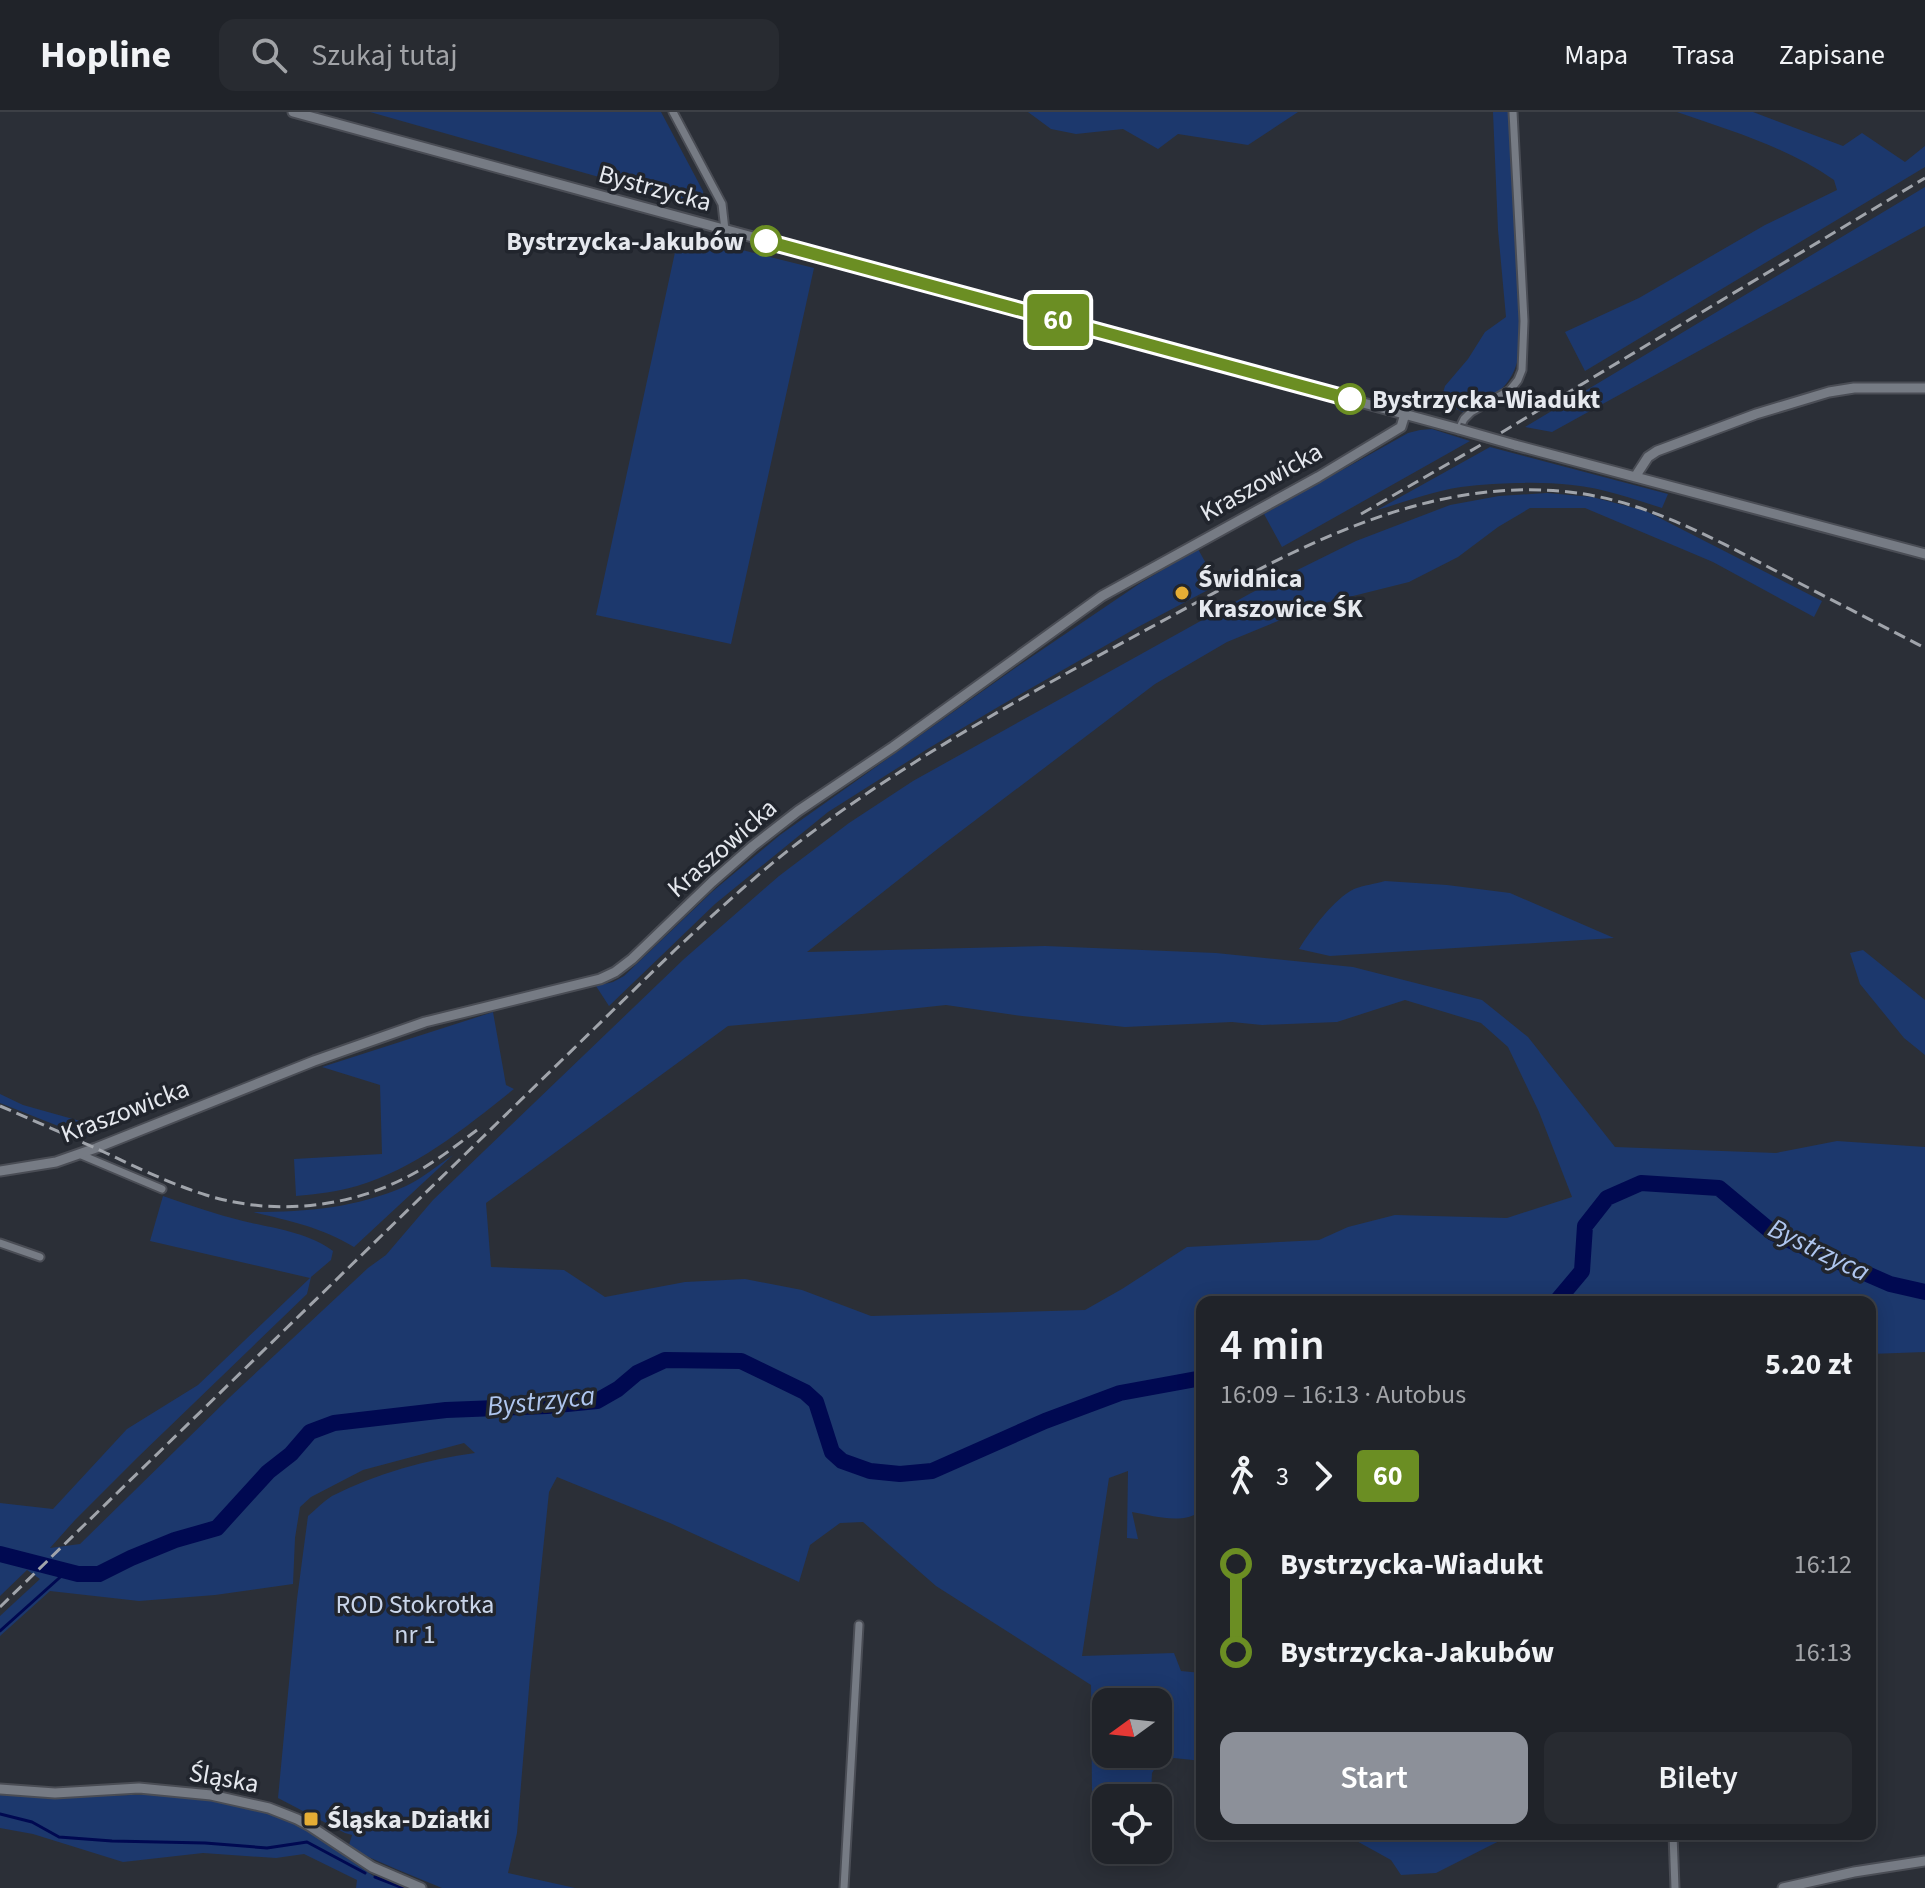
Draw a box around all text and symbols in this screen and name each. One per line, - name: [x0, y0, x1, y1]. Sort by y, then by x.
- search box: [219, 19, 779, 91]
- text: Hopline: [40, 28, 171, 82]
- icon: search: [247, 33, 291, 77]
- text: Szukaj tutaj: [311, 34, 458, 77]
- text: Mapa: [1564, 35, 1628, 75]
- text: Trasa: [1672, 35, 1735, 75]
- text: Zapisane: [1779, 35, 1885, 75]
- street label: Bystrzycka: [594, 155, 716, 221]
- place label: Bystrzycka-Jakubów: [506, 223, 744, 260]
- marker: Bystrzycka-Jakubów: [751, 226, 781, 256]
- line badge: 60: [1022, 294, 1094, 346]
- text: 60: [1043, 300, 1073, 340]
- place label: Bystrzycka-Wiadukt: [1372, 381, 1600, 418]
- marker: Bystrzycka-Wiadukt: [1335, 384, 1365, 414]
- street label: Kraszowicka: [1193, 433, 1329, 531]
- place label: Świdnica Kraszowice ŚK: [1198, 560, 1364, 627]
- marker: Świdnica Kraszowice ŚK: [1173, 584, 1191, 602]
- street label: Kraszowicka: [659, 790, 785, 906]
- street label: Kraszowicka: [55, 1070, 195, 1152]
- water label: Bystrzyca: [1761, 1208, 1877, 1292]
- text: 4 min: [1220, 1314, 1325, 1377]
- text: 5.20 zł: [1765, 1343, 1852, 1386]
- water label: Bystrzyca: [485, 1375, 597, 1427]
- text: 16:09 – 16:13 · Autobus: [1220, 1376, 1466, 1413]
- icon: walk: [1220, 1454, 1264, 1498]
- icon: forward: [1301, 1454, 1345, 1498]
- text: 60: [1373, 1456, 1403, 1496]
- text: 3: [1276, 1458, 1289, 1495]
- text: Bystrzycka-Wiadukt: [1280, 1543, 1543, 1586]
- text: 16:12: [1794, 1546, 1852, 1583]
- park label: ROD Stokrotka nr 1: [336, 1586, 494, 1653]
- text: Bystrzycka-Jakubów: [1280, 1631, 1554, 1674]
- text: 16:13: [1794, 1634, 1852, 1671]
- north arrow: [1092, 1688, 1172, 1768]
- map controls: [1092, 1688, 1172, 1864]
- button: Start: [1220, 1732, 1528, 1824]
- button: Bilety: [1544, 1732, 1852, 1824]
- street label: Śląska: [186, 1754, 262, 1802]
- button: locate: [1092, 1784, 1172, 1864]
- place label: Śląska-Działki: [327, 1801, 490, 1838]
- marker: Śląska-Działki: [302, 1810, 320, 1828]

